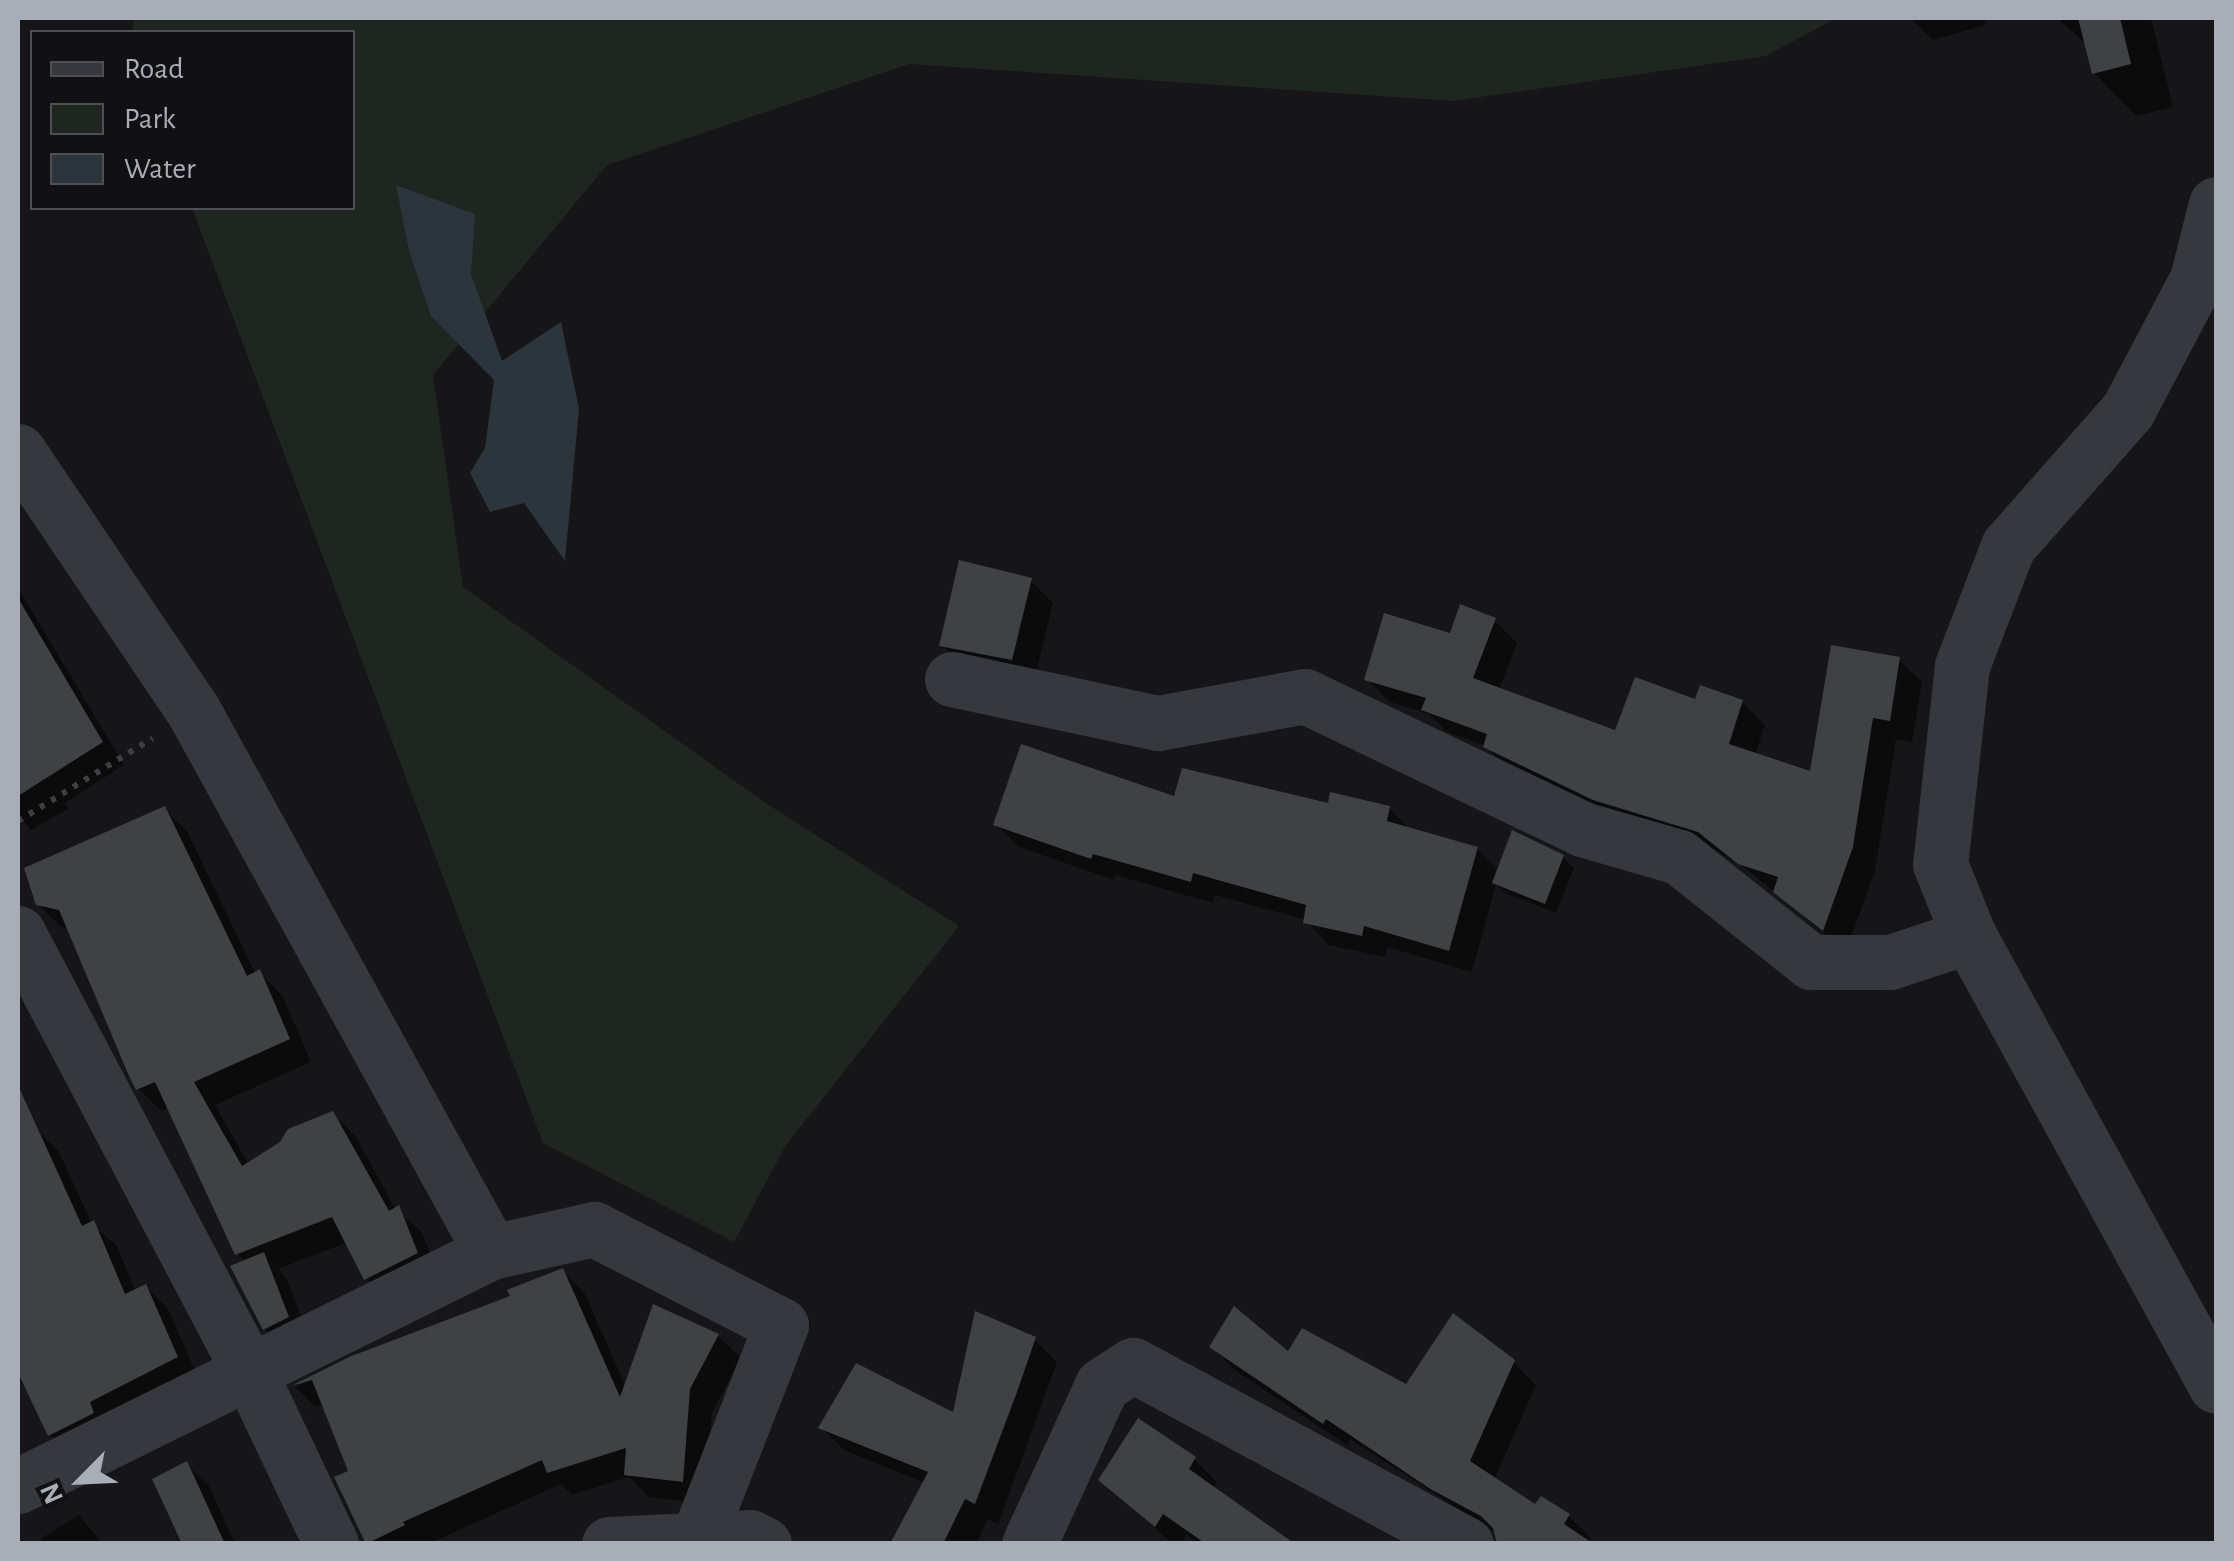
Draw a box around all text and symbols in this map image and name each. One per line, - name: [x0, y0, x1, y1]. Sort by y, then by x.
- legend: [30, 30, 355, 210]
- text: Road: [124, 54, 184, 84]
- text: Park: [124, 104, 176, 134]
- text: Water: [124, 154, 196, 184]
- north arrow: [30, 1431, 130, 1531]
- text: N: [36, 1479, 69, 1508]

